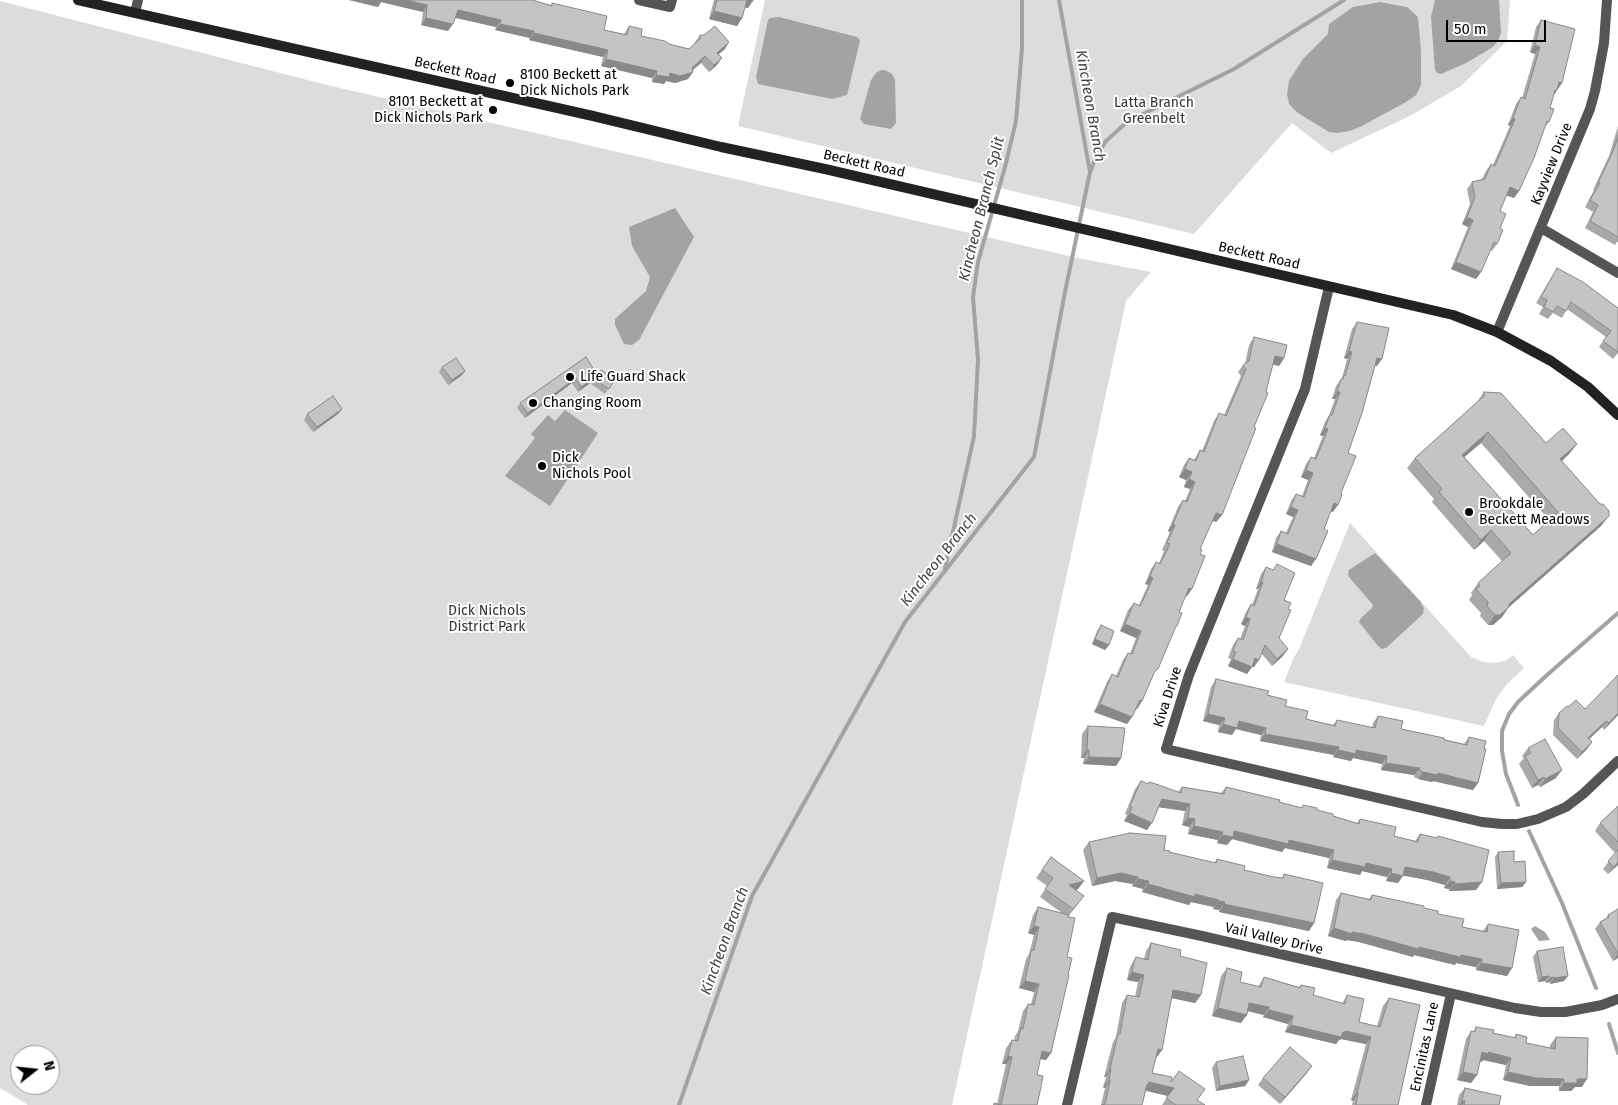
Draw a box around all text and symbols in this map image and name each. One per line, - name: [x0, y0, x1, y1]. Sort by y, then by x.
- scale bar: [1448, 10, 1548, 42]
- text: 50 m: [1454, 20, 1487, 38]
- water label: Kincheon Branch: [1071, 48, 1109, 164]
- street label: Beckett Road: [412, 53, 498, 89]
- place label: 8100 Beckett at Dick Nichols Park: [520, 67, 629, 100]
- marker: 8100 Beckett at Dick Nichols Park: [504, 77, 516, 89]
- place label: 8101 Beckett at Dick Nichols Park: [374, 94, 483, 126]
- park label: Latta Branch Greenbelt: [1114, 95, 1194, 128]
- marker: 8101 Beckett at Dick Nichols Park: [487, 104, 499, 116]
- street label: Kayview Drive: [1528, 120, 1576, 208]
- water label: Kincheon Branch Split: [955, 135, 1009, 283]
- street label: Beckett Road: [821, 146, 907, 182]
- street label: Beckett Road: [1216, 238, 1302, 274]
- place label: Life Guard Shack: [580, 369, 686, 385]
- marker: Life Guard Shack: [564, 371, 576, 383]
- place label: Changing Room: [543, 395, 642, 411]
- marker: Changing Room: [527, 397, 539, 409]
- place label: Dick Nichols Pool: [552, 450, 631, 482]
- marker: Dick Nichols Pool: [536, 460, 548, 472]
- place label: Brookdale Beckett Meadows: [1479, 496, 1589, 528]
- marker: Brookdale Beckett Meadows: [1463, 506, 1475, 518]
- water label: Kincheon Branch: [897, 510, 981, 610]
- park label: Dick Nichols District Park: [448, 603, 526, 636]
- street label: Kiva Drive: [1150, 664, 1186, 730]
- water label: Kincheon Branch: [697, 885, 753, 997]
- street label: Vail Valley Drive: [1223, 920, 1325, 958]
- street label: Encinitas Lane: [1407, 1001, 1443, 1093]
- north arrow: [10, 1045, 60, 1095]
- text: N: [39, 1059, 58, 1073]

